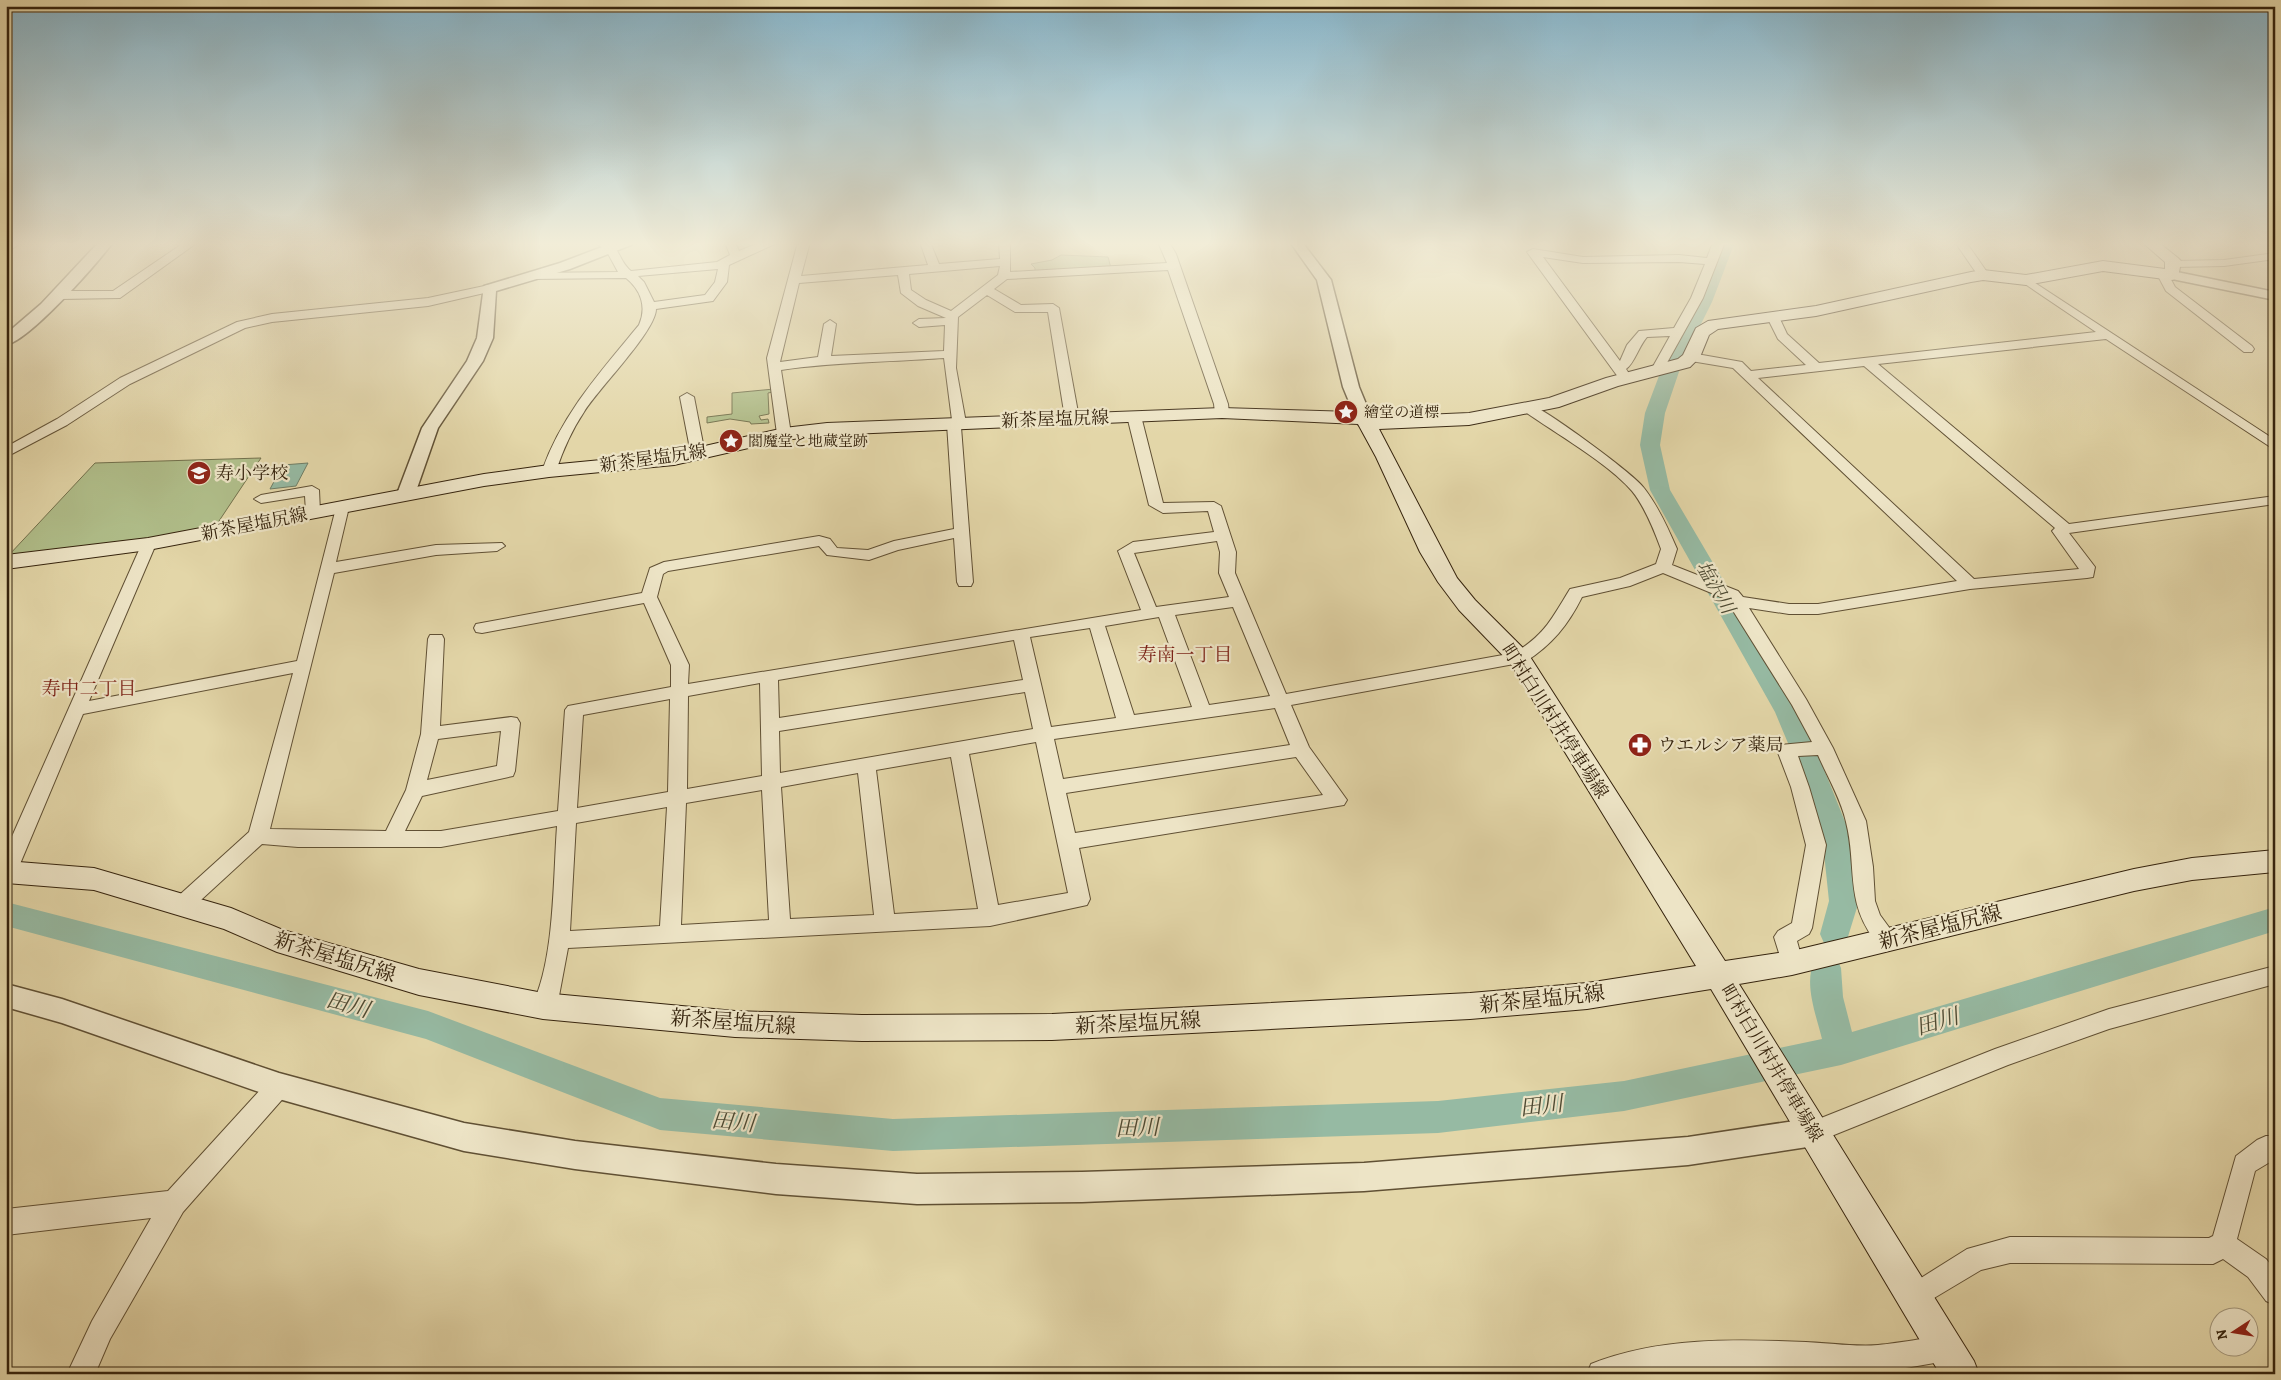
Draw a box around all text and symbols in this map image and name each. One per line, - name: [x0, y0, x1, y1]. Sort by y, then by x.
- place icon: 繪堂の道標: [1333, 399, 1359, 425]
- place label: 繪堂の道標: [1364, 402, 1439, 422]
- street label: 新茶屋塩尻線: [1001, 405, 1109, 433]
- place icon: 閻魔堂と地蔵堂跡: [718, 428, 744, 454]
- place label: 閻魔堂と地蔵堂跡: [748, 431, 868, 451]
- street label: 新茶屋塩尻線: [598, 439, 708, 477]
- school or university icon: 寿小学校: [186, 460, 212, 486]
- place label: 寿小学校: [216, 461, 288, 485]
- street label: 新茶屋塩尻線: [199, 502, 309, 546]
- water label: 塩沢川: [1690, 556, 1742, 620]
- street label: 町村白川村井停車場線: [1496, 639, 1614, 803]
- district label: 寿南一丁目: [1137, 642, 1233, 668]
- district label: 寿中二丁目: [41, 676, 137, 702]
- pharmacy icon: ウエルシア薬局: [1627, 732, 1653, 758]
- place label: ウエルシア薬局: [1658, 733, 1784, 757]
- street label: 新茶屋塩尻線: [1875, 898, 2005, 956]
- street label: 新茶屋塩尻線: [271, 925, 399, 989]
- street label: 新茶屋塩尻線: [1478, 978, 1606, 1020]
- street label: 町村白川村井停車場線: [1715, 980, 1829, 1146]
- water label: 田川: [323, 985, 375, 1026]
- water label: 田川: [1912, 1001, 1965, 1043]
- street label: 新茶屋塩尻線: [669, 1004, 797, 1040]
- street label: 新茶屋塩尻線: [1074, 1006, 1202, 1040]
- water label: 田川: [1517, 1088, 1567, 1124]
- water label: 田川: [710, 1105, 758, 1139]
- water label: 田川: [1115, 1112, 1162, 1144]
- north arrow: [2208, 1308, 2258, 1358]
- text: N: [2211, 1328, 2232, 1342]

